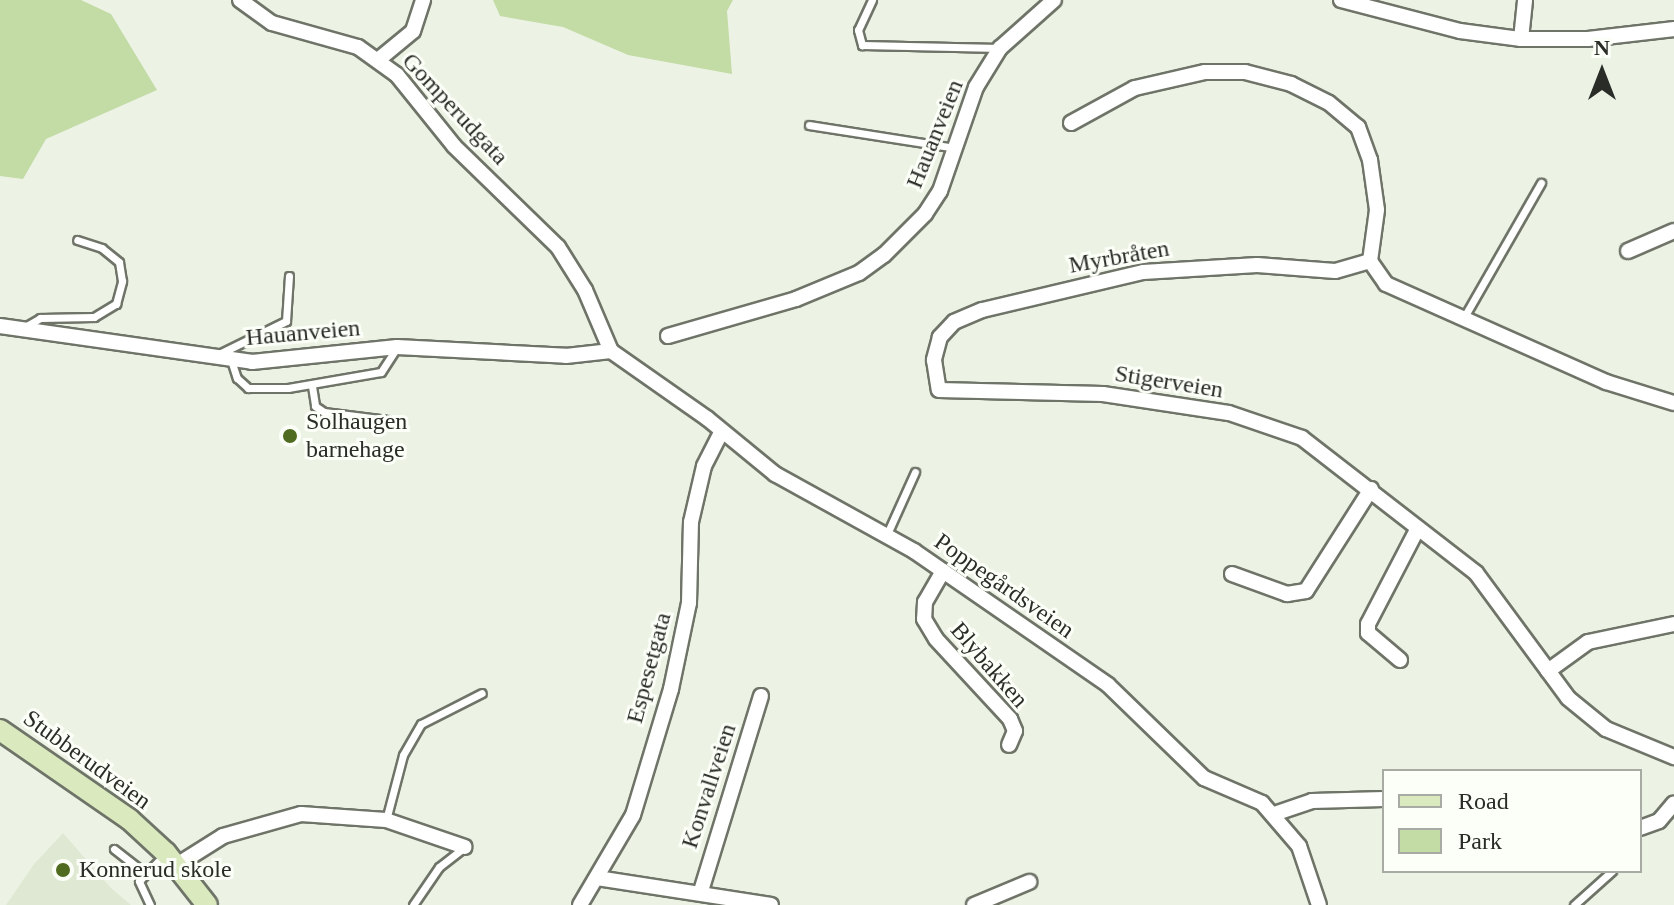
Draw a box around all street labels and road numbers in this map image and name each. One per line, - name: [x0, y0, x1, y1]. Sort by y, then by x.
- street label: Gomperudgata: [396, 47, 514, 171]
- street label: Hauanveien: [900, 75, 970, 193]
- street label: Myrbråten: [1067, 234, 1171, 280]
- street label: Hauanveien: [245, 314, 361, 352]
- street label: Stigerveien: [1113, 359, 1225, 405]
- street label: Poppegårdsveien: [929, 527, 1079, 645]
- street label: Espesetgata: [620, 610, 678, 726]
- street label: Blybakken: [944, 616, 1034, 714]
- street label: Stubberudveien: [18, 704, 156, 816]
- street label: Konvallveien: [675, 720, 743, 852]

